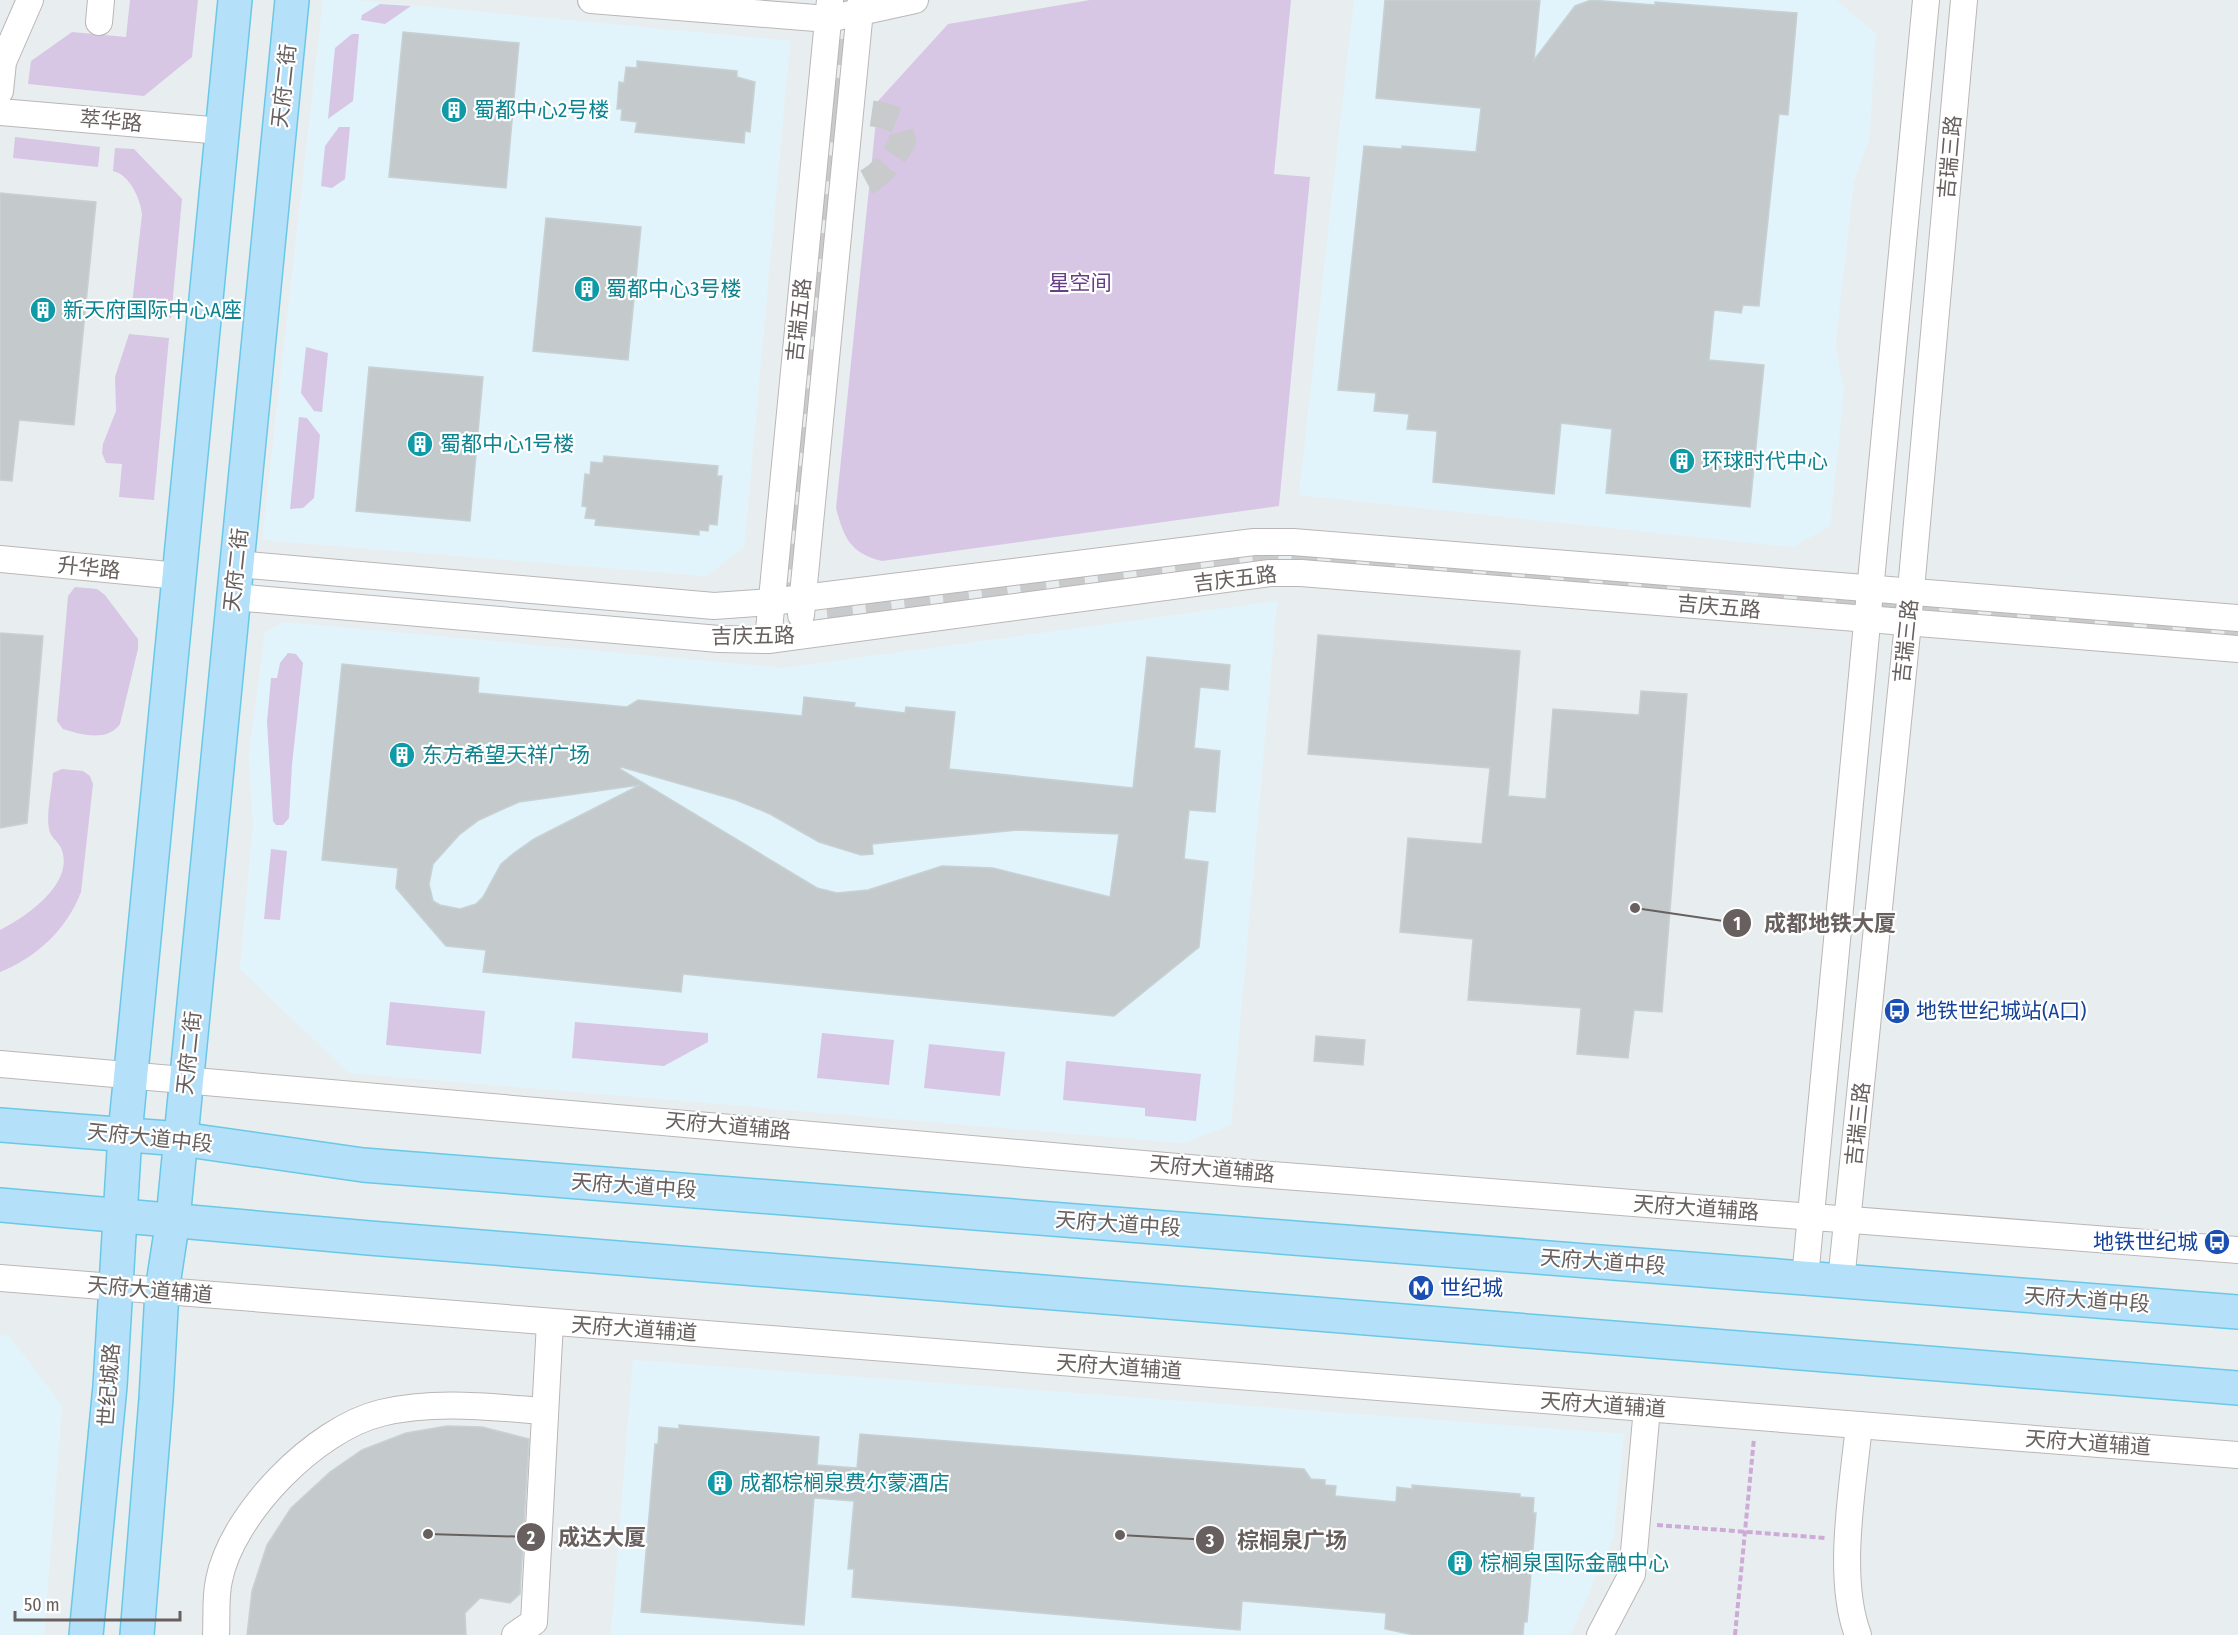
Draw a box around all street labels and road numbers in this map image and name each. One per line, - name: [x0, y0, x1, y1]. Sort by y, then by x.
- street label: 天府二街: [267, 43, 301, 129]
- street label: 萃华路: [78, 105, 144, 137]
- street label: 吉瑞三路: [1933, 114, 1967, 200]
- street label: 吉瑞五路: [782, 277, 816, 363]
- street label: 天府二街: [219, 527, 253, 613]
- street label: 升华路: [56, 552, 122, 584]
- street label: 吉庆五路: [1192, 561, 1278, 597]
- street label: 吉庆五路: [1676, 590, 1762, 624]
- street label: 吉瑞三路: [1889, 598, 1923, 684]
- street label: 吉庆五路: [711, 622, 795, 650]
- street label: 天府二街: [172, 1010, 206, 1096]
- street label: 吉瑞三路: [1841, 1081, 1875, 1167]
- street label: 天府大道辅路: [664, 1108, 792, 1144]
- street label: 天府大道中段: [86, 1118, 214, 1158]
- street label: 天府大道辅路: [1148, 1151, 1276, 1187]
- street label: 天府大道中段: [570, 1169, 698, 1203]
- street label: 天府大道辅路: [1632, 1191, 1760, 1225]
- street label: 天府大道中段: [1054, 1207, 1182, 1241]
- street label: 天府大道中段: [1539, 1245, 1667, 1279]
- street label: 天府大道辅道: [86, 1272, 214, 1308]
- street label: 天府大道中段: [2023, 1283, 2151, 1317]
- street label: 天府大道辅道: [570, 1312, 698, 1346]
- street label: 世纪城路: [93, 1342, 125, 1428]
- street label: 天府大道辅道: [1055, 1350, 1183, 1384]
- street label: 天府大道辅道: [1539, 1388, 1667, 1422]
- street label: 天府大道辅道: [2024, 1426, 2152, 1460]

